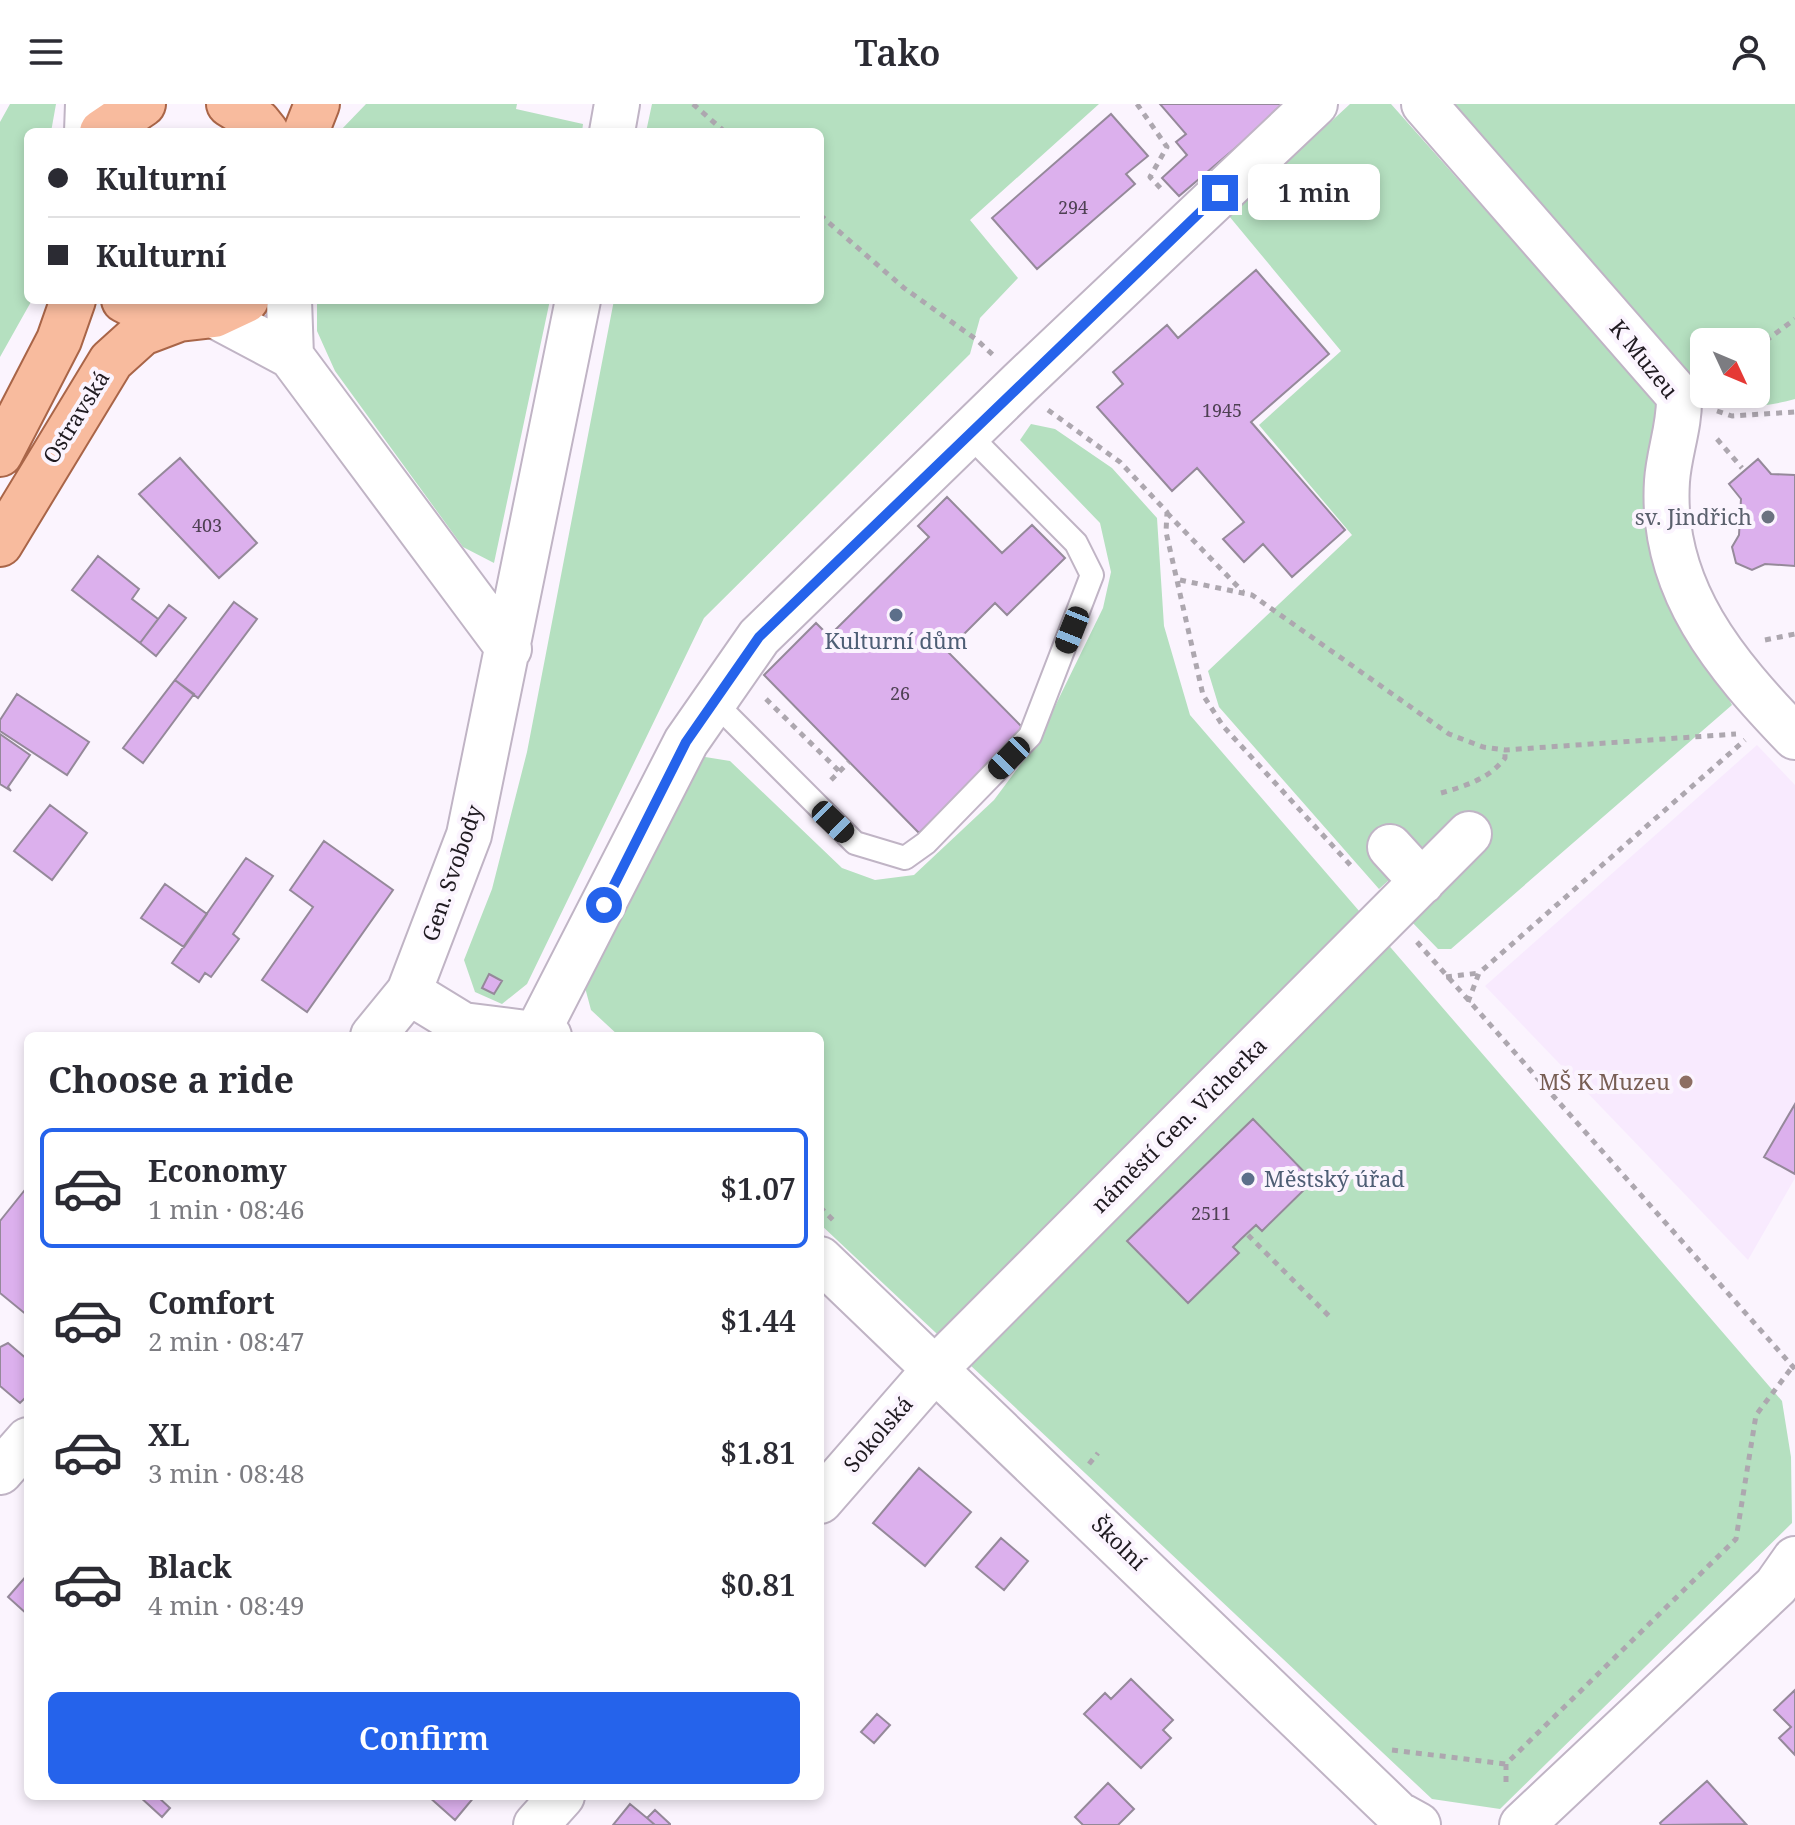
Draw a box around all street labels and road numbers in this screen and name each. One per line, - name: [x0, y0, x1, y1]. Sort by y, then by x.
- street label: K Muzeu: [1604, 313, 1686, 404]
- street label: Ostravská: [35, 364, 115, 469]
- street label: Gen. Svobody: [414, 800, 489, 945]
- street label: náměstí Gen. Vicherka: [1084, 1030, 1273, 1219]
- street label: Sokolská: [836, 1389, 919, 1478]
- street label: Školní: [1086, 1509, 1154, 1576]

